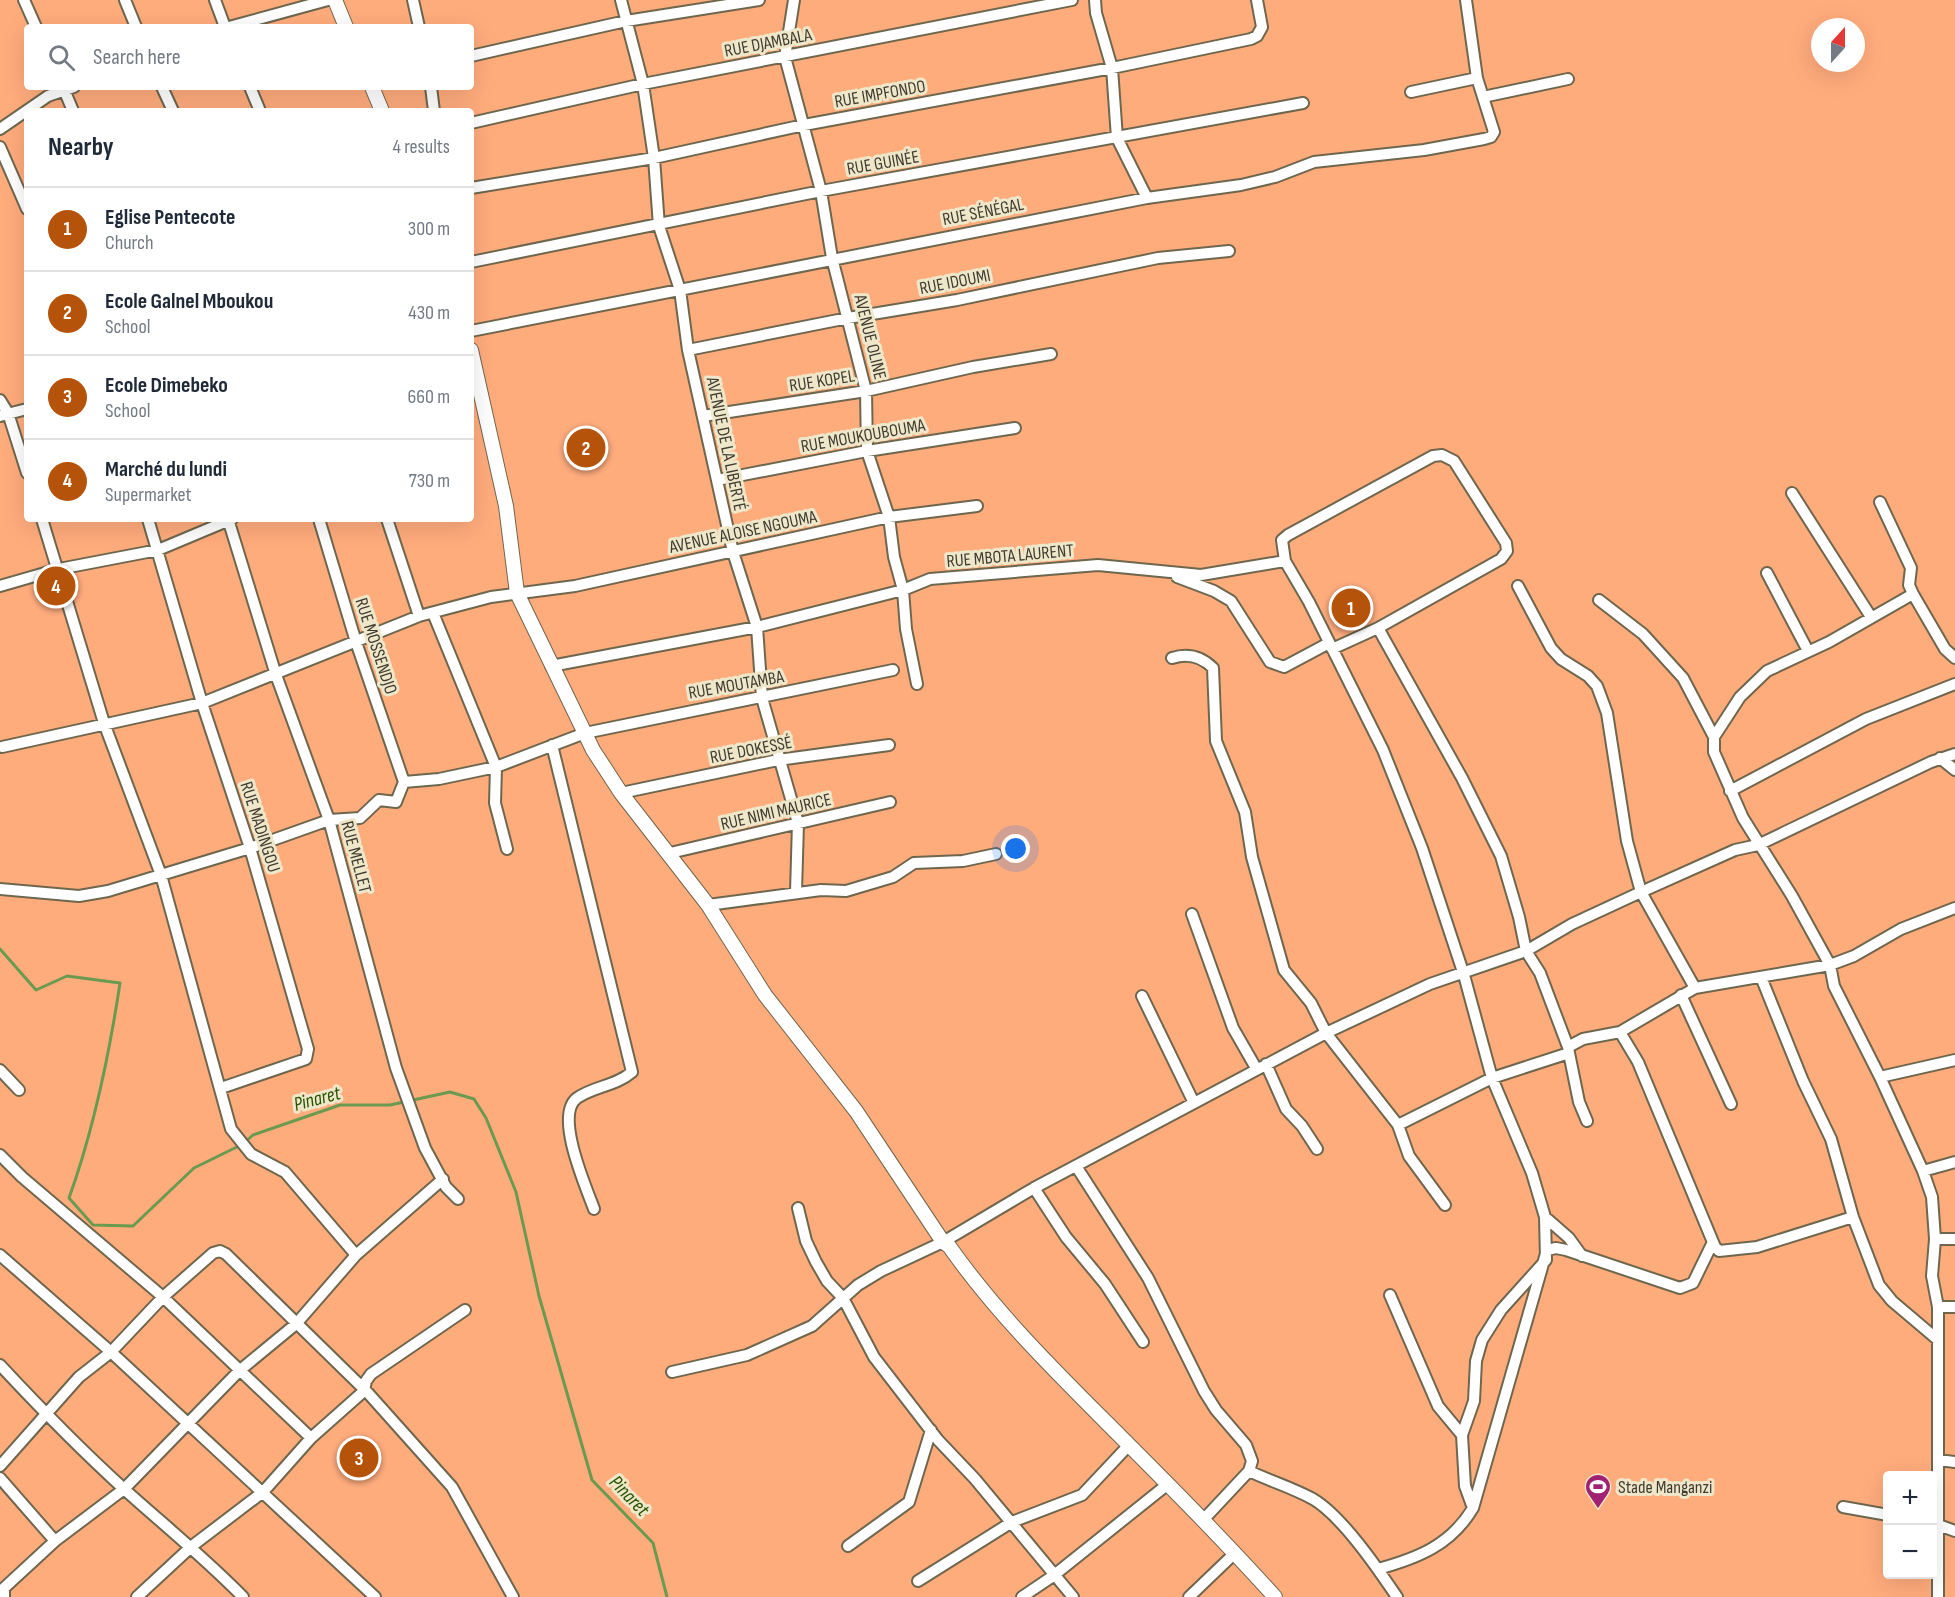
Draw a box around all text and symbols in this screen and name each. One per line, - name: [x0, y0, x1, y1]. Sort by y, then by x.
- north arrow: [1811, 18, 1865, 72]
- search box: [24, 24, 474, 90]
- street label: RUE DJAMBALA: [723, 24, 814, 62]
- icon: search: [45, 41, 78, 74]
- text: Search here: [93, 44, 180, 71]
- street label: RUE IMPFONDO: [833, 76, 927, 112]
- text: Nearby: [48, 132, 114, 163]
- text: 4 results: [393, 135, 450, 159]
- street label: RUE GUINÉE: [845, 146, 921, 180]
- street label: RUE SÉNÉGAL: [941, 194, 1026, 230]
- text: Eglise Pentecote: [105, 204, 235, 231]
- text: 1: [64, 217, 71, 241]
- text: 300 m: [408, 217, 450, 241]
- text: Church: [105, 231, 154, 255]
- street label: RUE IDOUMI: [918, 265, 992, 299]
- text: Ecole Galnel Mboukou: [105, 288, 273, 315]
- street label: AVENUE OLINE: [849, 291, 891, 382]
- text: 2: [63, 301, 72, 325]
- text: 430 m: [408, 301, 450, 325]
- text: School: [105, 315, 150, 339]
- street label: RUE KOPEL: [788, 365, 856, 397]
- text: Ecole Dimebeko: [105, 372, 228, 399]
- street label: AVENUE DE LA LIBERTÉ: [701, 374, 750, 513]
- text: 3: [63, 385, 72, 409]
- text: 660 m: [408, 385, 450, 409]
- text: School: [105, 399, 150, 423]
- street label: RUE MOUKOUBOUMA: [799, 415, 927, 457]
- pin: 2: [566, 426, 606, 470]
- text: Marché du lundi: [105, 456, 227, 483]
- text: 4: [63, 469, 72, 493]
- text: 730 m: [409, 469, 450, 493]
- text: Supermarket: [105, 483, 192, 507]
- street label: AVENUE ALOISE NGOUMA: [666, 506, 819, 558]
- street label: RUE MBOTA LAURENT: [946, 540, 1074, 572]
- pin: 4: [36, 564, 76, 608]
- pin: 1: [1332, 586, 1370, 630]
- street label: RUE MOSSENDJO: [351, 595, 401, 697]
- street label: RUE MOUTAMBA: [687, 666, 786, 704]
- street label: RUE DOKESSÉ: [708, 732, 794, 768]
- street label: RUE MADINGOU: [235, 779, 285, 875]
- street label: RUE NIMI MAURICE: [719, 789, 833, 835]
- street label: RUE MELLET: [336, 819, 376, 895]
- your location: [1001, 834, 1030, 863]
- water label: Pinaret: [291, 1081, 344, 1117]
- pin: 3: [340, 1436, 378, 1480]
- water label: Pinaret: [604, 1471, 655, 1522]
- map controls: [1883, 1471, 1937, 1579]
- button: +: [1883, 1471, 1937, 1525]
- sports icon: Stade Manganzi: [1583, 1472, 1613, 1510]
- place label: Stade Manganzi: [1618, 1477, 1712, 1498]
- button: −: [1883, 1525, 1937, 1579]

